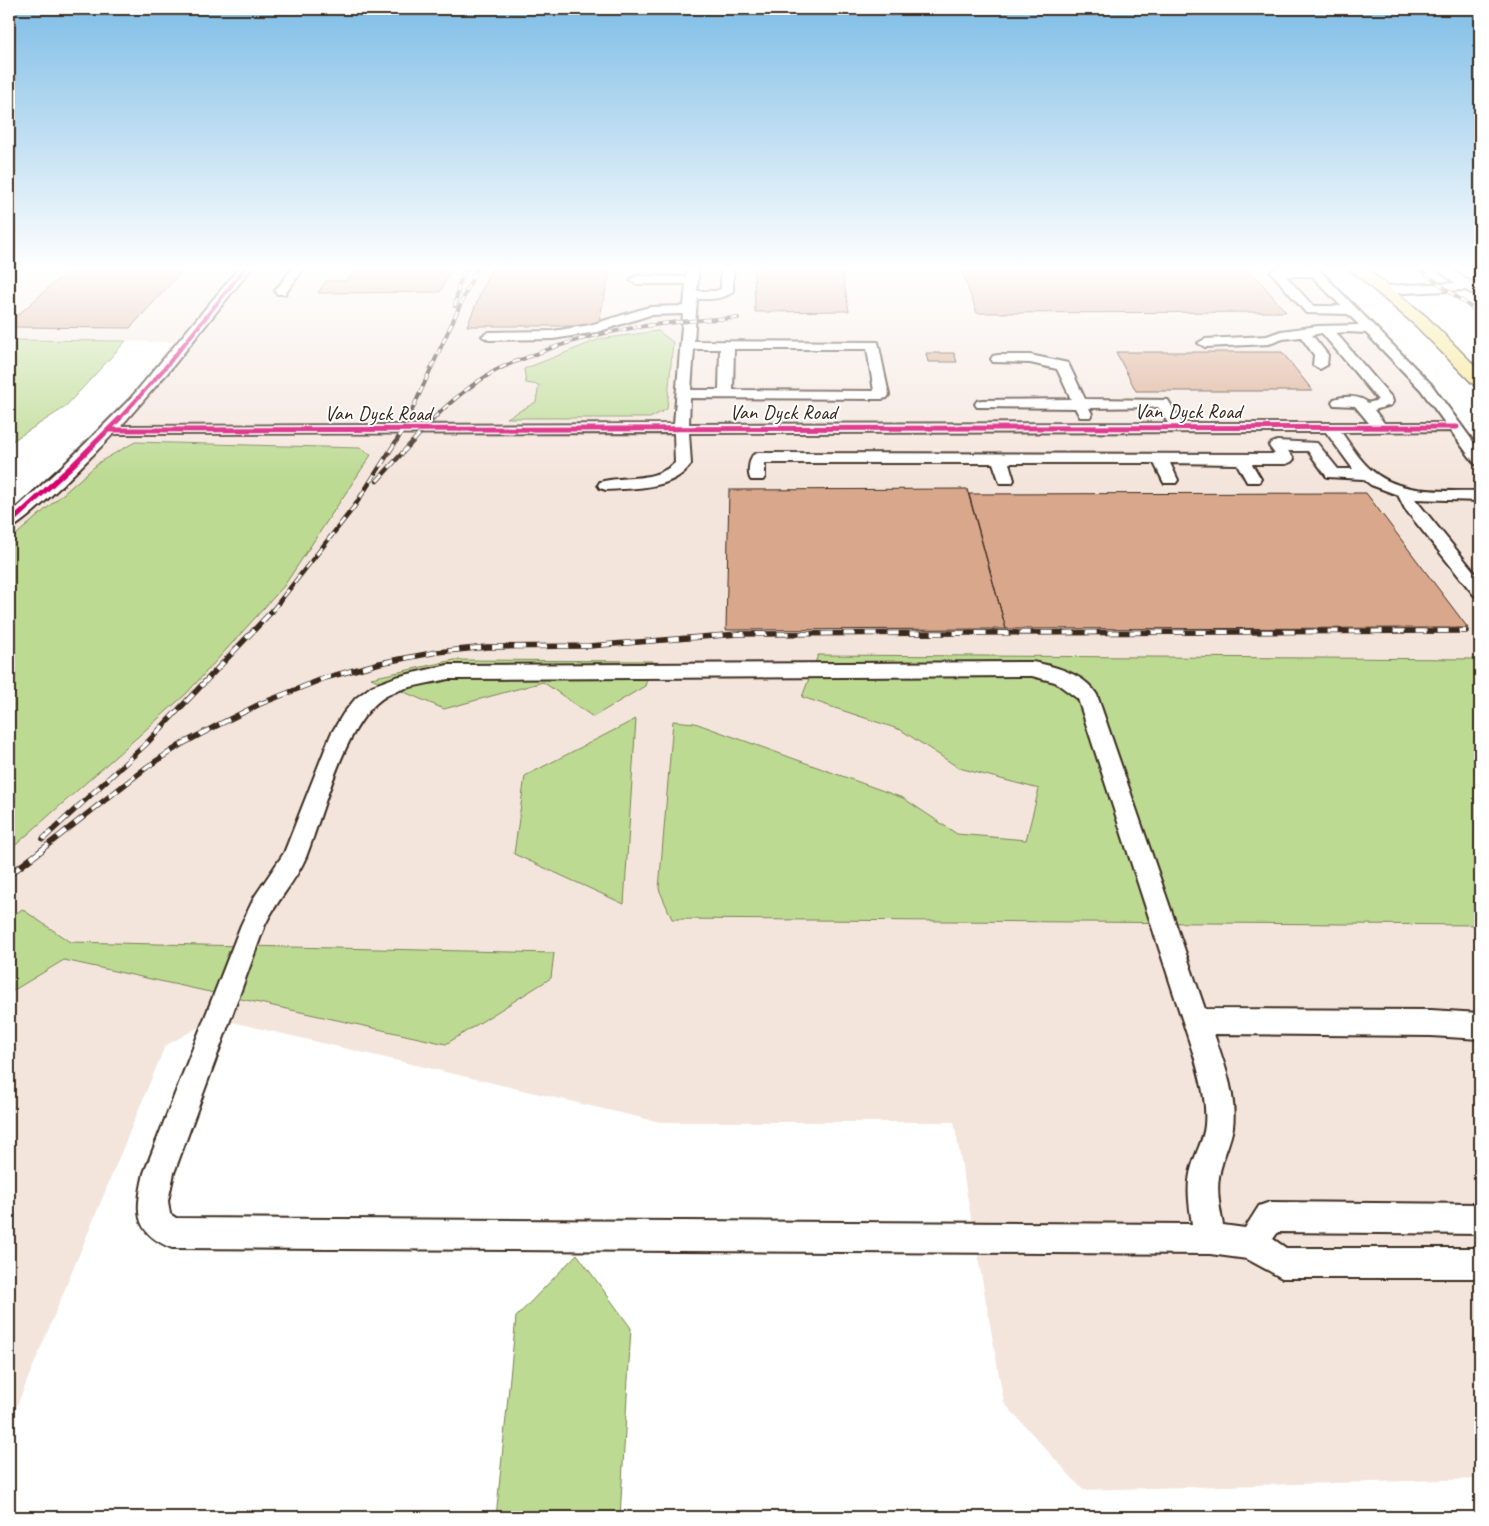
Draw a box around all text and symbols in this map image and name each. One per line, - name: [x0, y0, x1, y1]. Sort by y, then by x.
- street label: Van Dyck Road: [1134, 398, 1245, 424]
- street label: Van Dyck Road: [729, 399, 840, 425]
- street label: Van Dyck Road: [324, 400, 435, 426]

